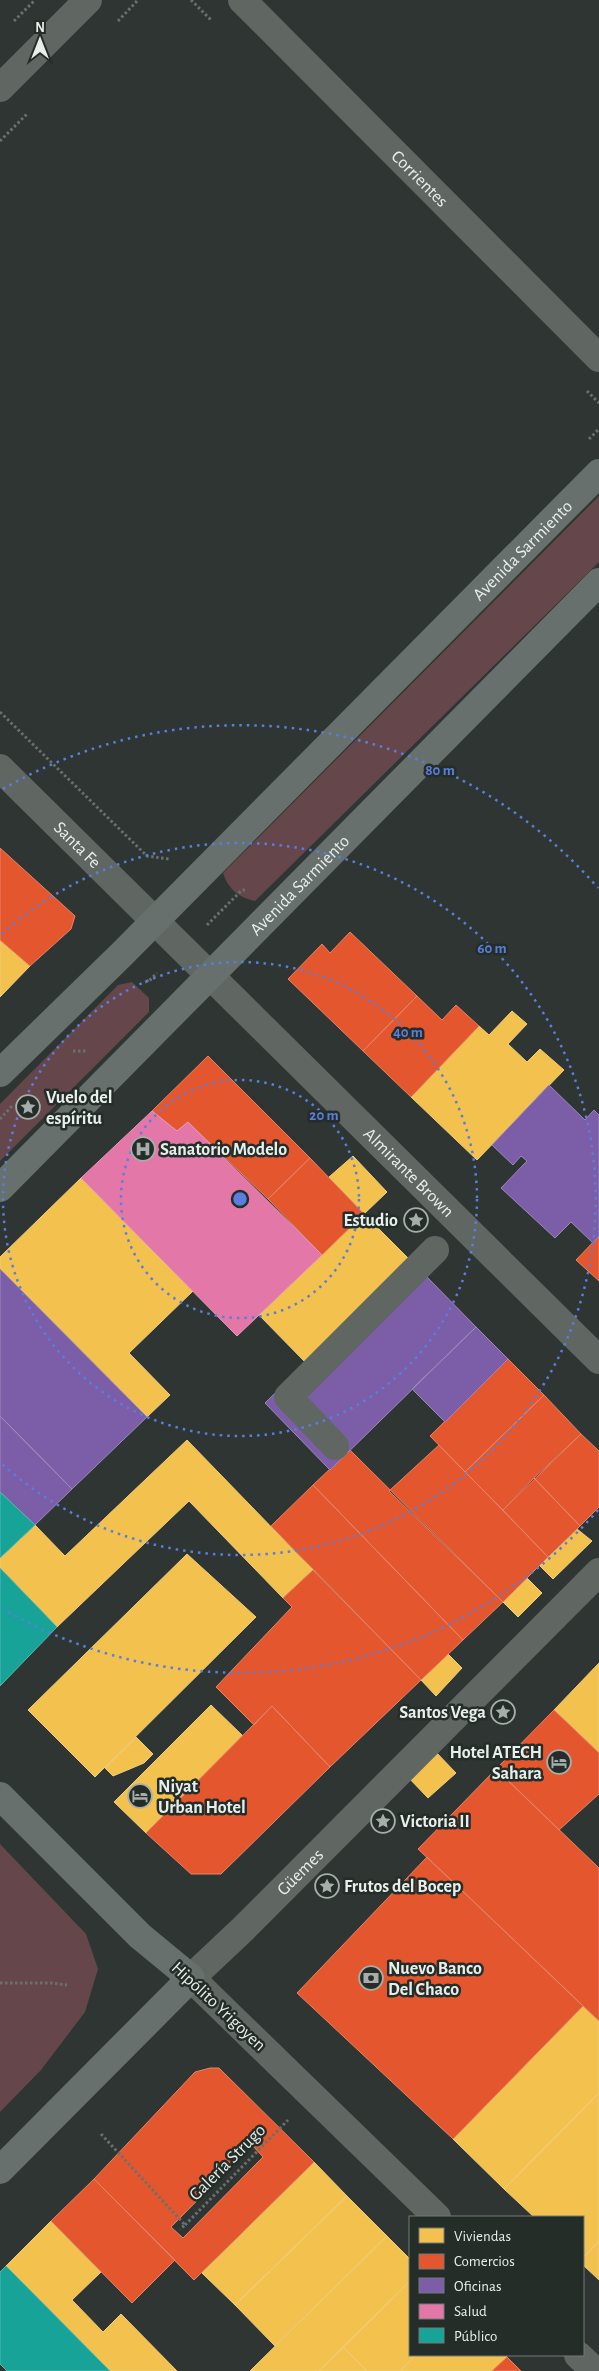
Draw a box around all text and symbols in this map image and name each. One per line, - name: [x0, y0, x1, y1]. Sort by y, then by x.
- north arrow: [15, 15, 65, 65]
- text: N: [35, 21, 45, 35]
- street label: Corrientes: [388, 147, 451, 211]
- street label: Avenida Sarmiento: [470, 497, 576, 604]
- text: 80 m: [425, 763, 455, 778]
- street label: Santa Fe: [50, 819, 104, 872]
- street label: Avenida Sarmiento: [247, 832, 353, 939]
- text: 60 m: [477, 941, 507, 956]
- text: 40 m: [393, 1025, 423, 1040]
- place label: Vuelo del espíritu: [46, 1089, 113, 1128]
- place icon: Vuelo del espíritu: [15, 1094, 41, 1120]
- text: 20 m: [309, 1108, 339, 1123]
- street label: Almirante Brown: [360, 1125, 457, 1221]
- hospital icon: Sanatorio Modelo: [130, 1136, 156, 1162]
- place label: Sanatorio Modelo: [160, 1141, 287, 1159]
- centre of rings: [231, 1190, 249, 1208]
- place icon: Estudio: [403, 1207, 429, 1233]
- place label: Estudio: [343, 1212, 398, 1230]
- place icon: Santos Vega: [490, 1699, 516, 1725]
- place label: Santos Vega: [399, 1704, 486, 1722]
- place label: Hotel ATECH Sahara: [449, 1744, 542, 1783]
- hotel icon: Hotel ATECH Sahara: [546, 1749, 572, 1775]
- place label: Niyat Urban Hotel: [158, 1778, 246, 1817]
- hotel icon: Niyat Urban Hotel: [127, 1783, 153, 1809]
- place icon: Victoria II: [370, 1808, 396, 1834]
- place label: Victoria II: [400, 1813, 470, 1831]
- street label: Güemes: [274, 1846, 327, 1899]
- place icon: Frutos del Bocep: [314, 1873, 340, 1899]
- place label: Frutos del Bocep: [344, 1878, 461, 1896]
- street label: Hipólito Yrigoyen: [168, 1959, 269, 2055]
- place label: Nuevo Banco Del Chaco: [388, 1960, 482, 1999]
- bank icon: Nuevo Banco Del Chaco: [358, 1965, 384, 1991]
- street label: Galería Strugo: [186, 2121, 270, 2204]
- legend: [409, 2216, 584, 2356]
- text: Viviendas: [454, 2229, 511, 2244]
- text: Comercios: [454, 2254, 515, 2269]
- text: Oficinas: [454, 2279, 501, 2294]
- text: Salud: [454, 2304, 487, 2319]
- text: Público: [454, 2329, 497, 2344]

